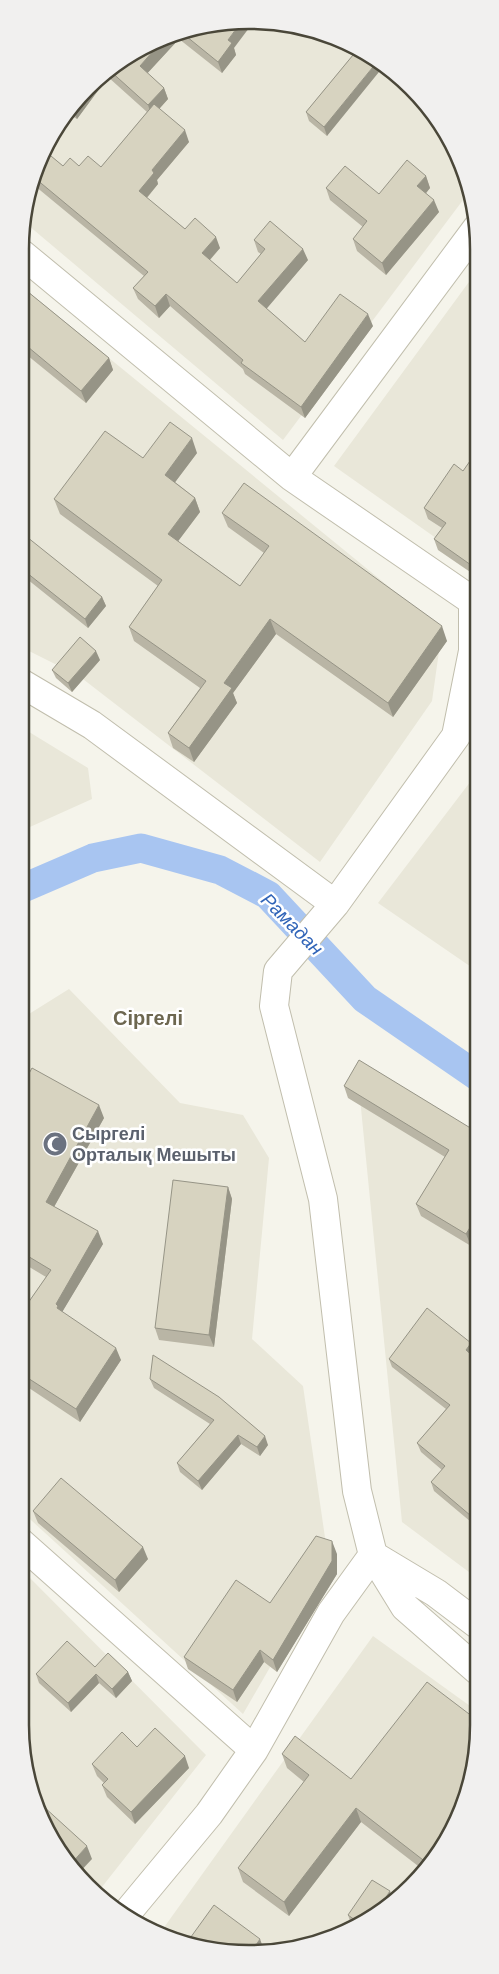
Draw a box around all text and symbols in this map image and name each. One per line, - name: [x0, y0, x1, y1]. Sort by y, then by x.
- water label: Рамадан: [257, 889, 328, 960]
- district label: Сіргелі: [113, 1007, 183, 1029]
- place label: Сыргелі Орталық Мешыты: [72, 1124, 236, 1165]
- mosque icon: Сыргелі Орталық Мешыты: [42, 1131, 68, 1157]

